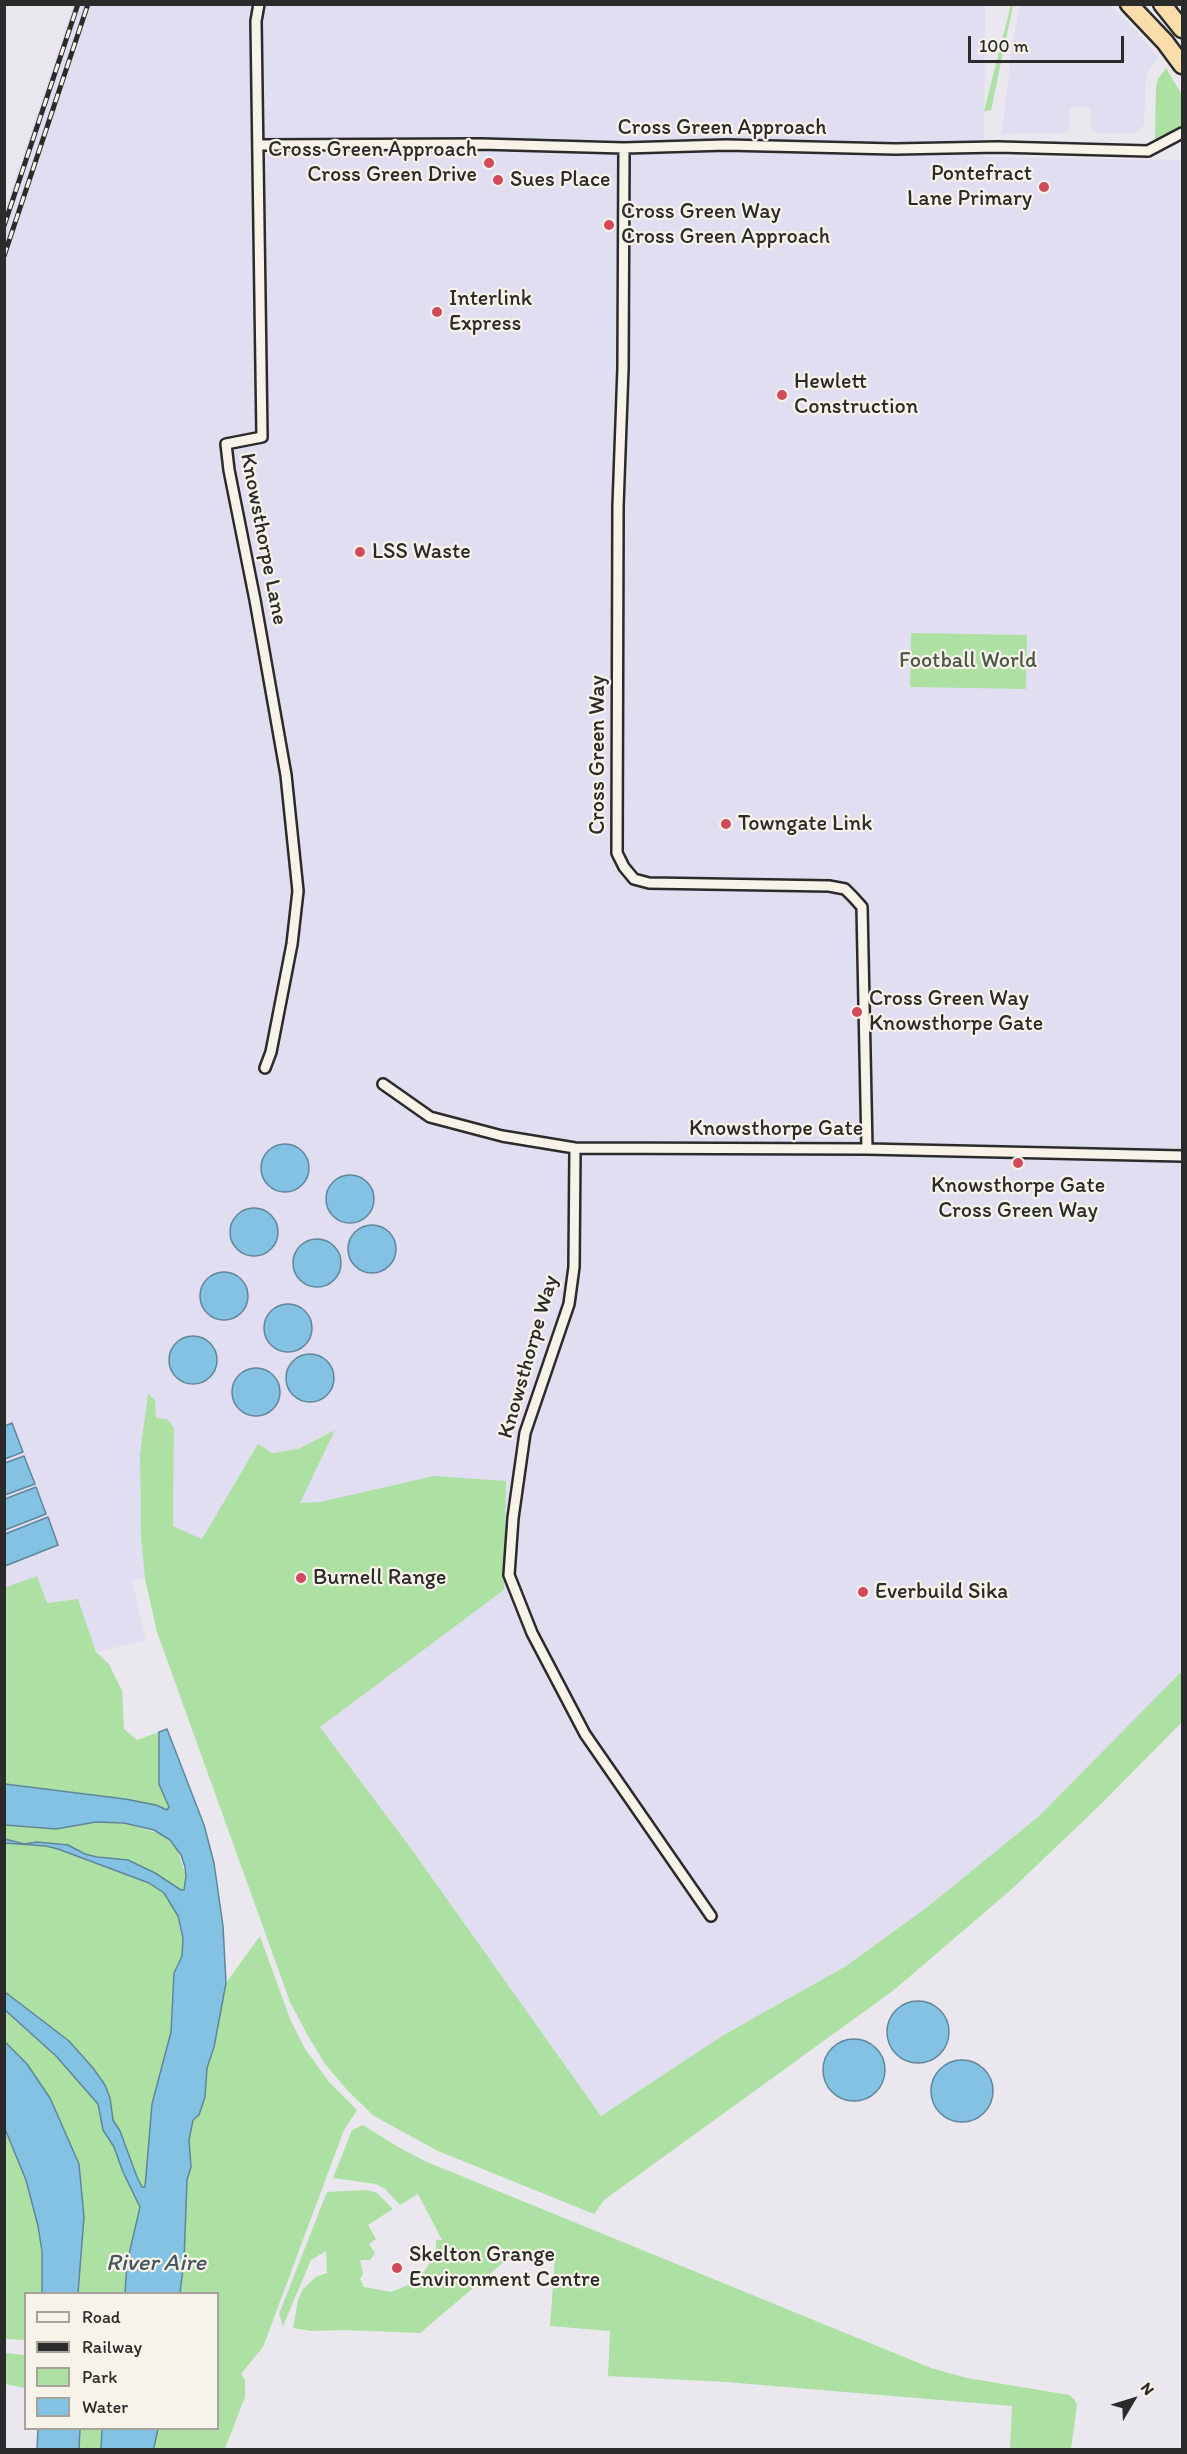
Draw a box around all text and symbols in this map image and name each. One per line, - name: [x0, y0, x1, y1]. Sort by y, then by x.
- scale bar: [971, 24, 1127, 62]
- text: 100 m: [979, 35, 1029, 57]
- street label: Cross Green Approach: [617, 115, 827, 141]
- place label: Cross Green Approach Cross Green Drive: [268, 137, 477, 188]
- marker: Cross Green Approach Cross Green Drive: [482, 156, 496, 170]
- place label: Pontefract Lane Primary: [907, 161, 1032, 212]
- place label: Sues Place: [510, 167, 610, 193]
- marker: Sues Place: [491, 173, 505, 187]
- marker: Pontefract Lane Primary: [1037, 180, 1051, 194]
- place label: Cross Green Way Cross Green Approach: [621, 199, 830, 250]
- marker: Cross Green Way Cross Green Approach: [602, 218, 616, 232]
- place label: Interlink Express: [449, 286, 532, 338]
- marker: Interlink Express: [430, 305, 444, 319]
- place label: Hewlett Construction: [794, 369, 918, 420]
- marker: Hewlett Construction: [775, 388, 789, 402]
- street label: Knowsthorpe Lane: [233, 451, 293, 627]
- place label: LSS Waste: [372, 539, 471, 565]
- marker: LSS Waste: [353, 545, 367, 559]
- park label: Football World: [899, 648, 1037, 674]
- street label: Cross Green Way: [585, 675, 611, 835]
- place label: Towngate Link: [738, 811, 872, 837]
- marker: Towngate Link: [719, 817, 733, 831]
- place label: Cross Green Way Knowsthorpe Gate: [869, 986, 1043, 1038]
- marker: Cross Green Way Knowsthorpe Gate: [850, 1005, 864, 1019]
- street label: Knowsthorpe Gate: [689, 1116, 863, 1142]
- marker: Knowsthorpe Gate Cross Green Way: [1011, 1156, 1025, 1170]
- place label: Knowsthorpe Gate Cross Green Way: [931, 1173, 1105, 1224]
- street label: Knowsthorpe Way: [493, 1272, 565, 1442]
- place label: Burnell Range: [313, 1565, 446, 1591]
- marker: Burnell Range: [294, 1571, 308, 1585]
- place label: Everbuild Sika: [875, 1579, 1008, 1605]
- marker: Everbuild Sika: [856, 1585, 870, 1599]
- place label: Skelton Grange Environment Centre: [409, 2242, 600, 2294]
- water label: River Aire: [106, 2250, 206, 2278]
- marker: Skelton Grange Environment Centre: [390, 2261, 404, 2275]
- legend: [24, 2292, 219, 2430]
- text: Road: [82, 2306, 121, 2328]
- text: Railway: [82, 2336, 142, 2358]
- text: Park: [82, 2366, 117, 2388]
- north arrow: [1103, 2370, 1163, 2430]
- text: N: [1137, 2379, 1158, 2399]
- text: Water: [82, 2396, 128, 2418]

